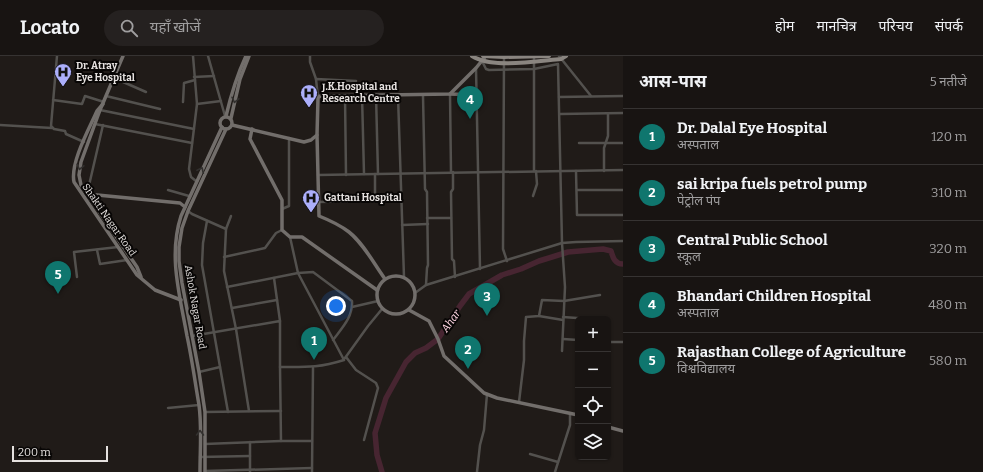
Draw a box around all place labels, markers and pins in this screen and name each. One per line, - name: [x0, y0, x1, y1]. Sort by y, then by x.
- place label: Dr. Atray Eye Hospital: [76, 60, 135, 84]
- hospital icon: Dr. Atray Eye Hospital: [53, 62, 73, 87]
- place label: J.K.Hospital and Research Centre: [321, 81, 400, 105]
- hospital icon: J.K.Hospital and Research Centre: [299, 83, 319, 108]
- pin: 4: [457, 86, 483, 119]
- hospital icon: Gattani Hospital: [301, 188, 321, 213]
- place label: Gattani Hospital: [324, 192, 402, 204]
- pin: 5: [45, 261, 71, 294]
- pin: 3: [474, 283, 500, 316]
- pin: 1: [301, 327, 327, 360]
- pin: 2: [455, 336, 481, 369]

